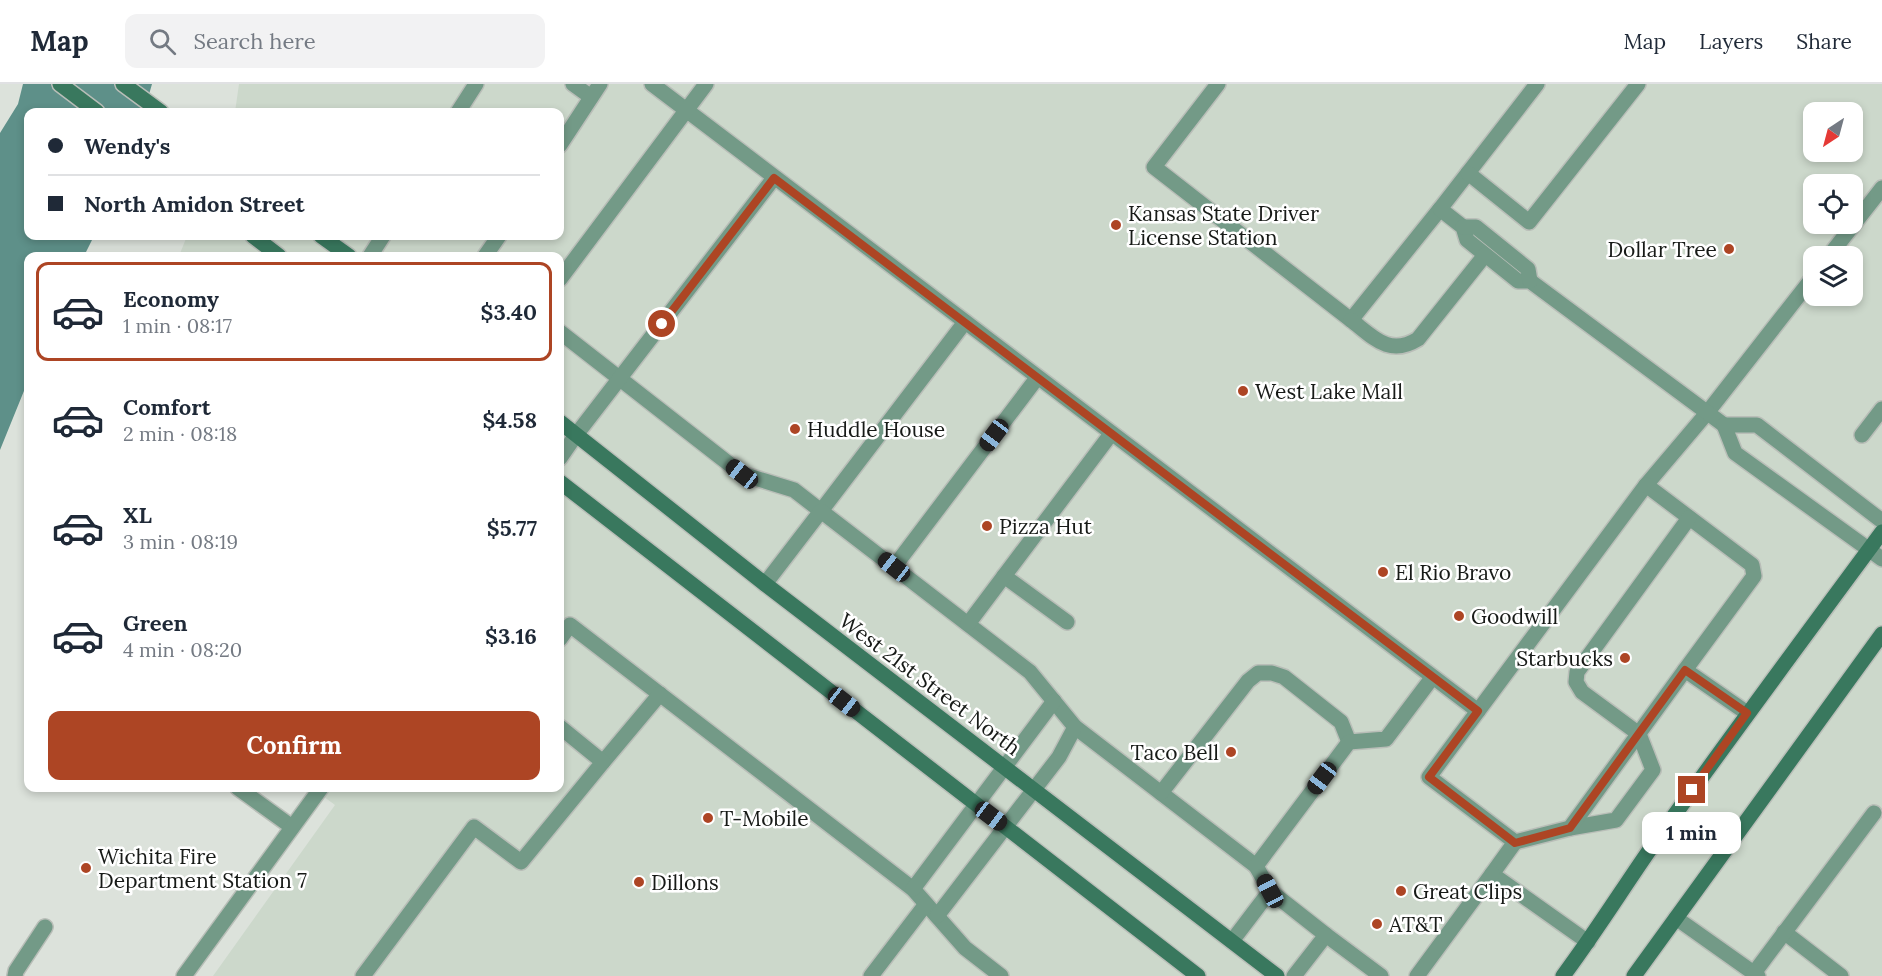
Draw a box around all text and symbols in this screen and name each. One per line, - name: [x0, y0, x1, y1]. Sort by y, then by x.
- search box: [125, 14, 545, 68]
- text: Map: [30, 23, 89, 59]
- icon: search: [146, 25, 179, 58]
- text: Search here: [194, 27, 316, 55]
- text: Map: [1623, 28, 1666, 55]
- text: Layers: [1699, 28, 1763, 55]
- text: Share: [1796, 28, 1852, 55]
- north arrow: [1803, 102, 1863, 162]
- map controls: [1803, 102, 1863, 306]
- text: Wendy's: [84, 132, 170, 160]
- button: locate: [1803, 174, 1863, 234]
- text: North Amidon Street: [84, 190, 305, 218]
- place label: Kansas State Driver License Station: [1128, 200, 1319, 251]
- marker: Kansas State Driver License Station: [1109, 218, 1123, 232]
- place label: Dollar Tree: [1607, 236, 1717, 263]
- marker: Dollar Tree: [1722, 242, 1736, 256]
- button: layers: [1803, 246, 1863, 306]
- icon: car: [51, 285, 105, 339]
- text: Economy: [123, 285, 219, 313]
- text: $3.40: [481, 298, 537, 326]
- route start: [648, 310, 675, 337]
- text: 1 min · 08:17: [123, 313, 232, 338]
- place label: West Lake Mall: [1255, 378, 1403, 405]
- marker: West Lake Mall: [1236, 384, 1250, 398]
- icon: car: [51, 393, 105, 447]
- text: Comfort: [123, 393, 211, 421]
- text: $4.58: [482, 406, 537, 434]
- car: [976, 415, 1012, 455]
- place label: Huddle House: [807, 416, 945, 443]
- text: 2 min · 08:18: [123, 421, 237, 446]
- marker: Huddle House: [788, 422, 802, 436]
- car: [722, 456, 762, 492]
- icon: car: [51, 501, 105, 555]
- text: XL: [123, 501, 152, 529]
- place label: Pizza Hut: [999, 513, 1093, 540]
- text: $5.77: [487, 514, 537, 542]
- marker: Pizza Hut: [980, 519, 994, 533]
- text: 3 min · 08:19: [123, 529, 238, 554]
- car: [874, 549, 914, 585]
- place label: El Rio Bravo: [1395, 559, 1511, 586]
- marker: El Rio Bravo: [1376, 565, 1390, 579]
- place label: Goodwill: [1471, 603, 1558, 630]
- street label: West 21st Street North: [834, 607, 1026, 761]
- icon: car: [51, 609, 105, 663]
- text: Green: [123, 609, 188, 637]
- marker: Goodwill: [1452, 609, 1466, 623]
- text: $3.16: [485, 622, 537, 650]
- text: 4 min · 08:20: [123, 637, 242, 662]
- place label: Starbucks: [1516, 645, 1613, 672]
- marker: Starbucks: [1618, 651, 1632, 665]
- car: [824, 684, 864, 720]
- button: Confirm: [48, 711, 540, 780]
- place label: Taco Bell: [1130, 739, 1219, 766]
- marker: Taco Bell: [1224, 745, 1238, 759]
- car: [1304, 758, 1340, 798]
- route end: [1678, 776, 1705, 803]
- car: [971, 798, 1011, 834]
- place label: T-Mobile: [720, 805, 809, 832]
- marker: T-Mobile: [701, 811, 715, 825]
- callout: 1 min: [1642, 811, 1742, 853]
- text: 1 min: [1666, 820, 1717, 845]
- place label: Wichita Fire Department Station 7: [98, 843, 307, 894]
- marker: Wichita Fire Department Station 7: [79, 861, 93, 875]
- place label: Dillons: [651, 869, 719, 896]
- car: [1254, 871, 1286, 911]
- marker: Dillons: [632, 875, 646, 889]
- place label: Great Clips: [1413, 878, 1522, 905]
- marker: Great Clips: [1394, 884, 1408, 898]
- place label: AT&T: [1388, 911, 1442, 938]
- marker: AT&T: [1370, 917, 1384, 931]

